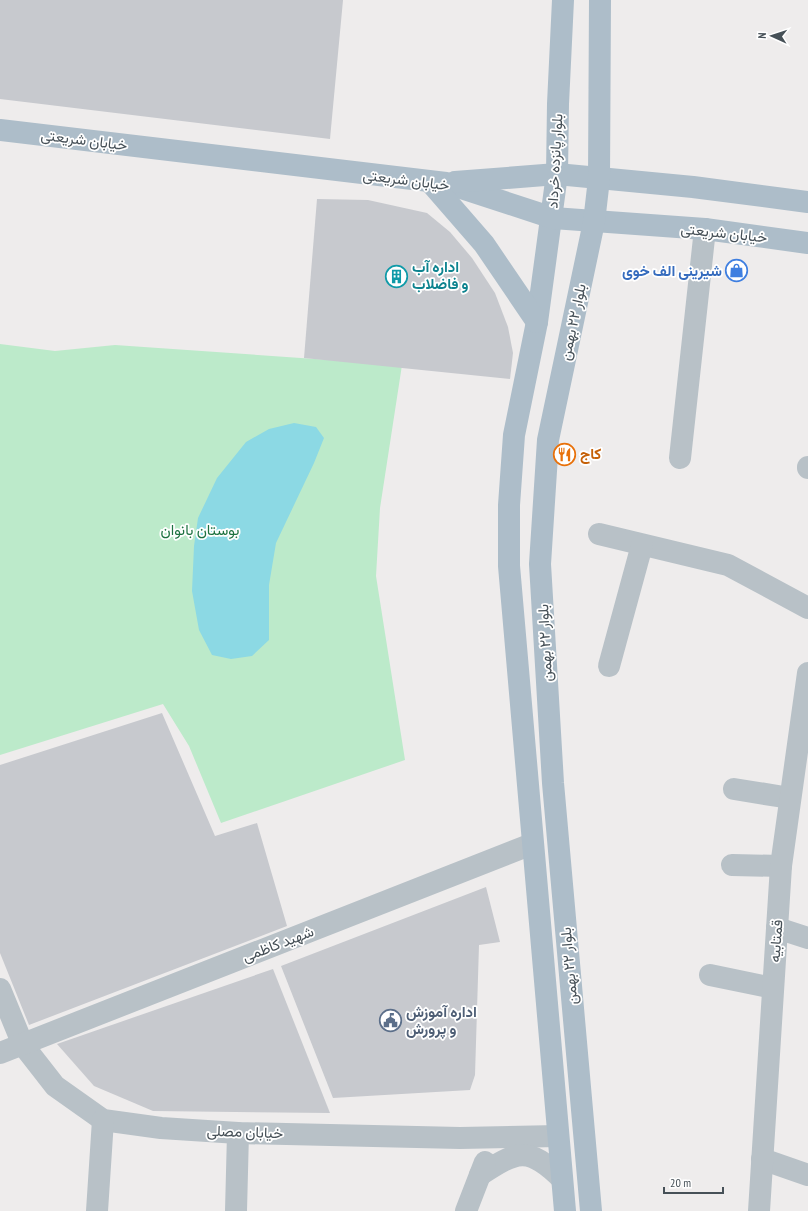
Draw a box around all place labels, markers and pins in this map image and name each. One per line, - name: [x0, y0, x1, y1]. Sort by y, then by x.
- place label: اداره آب و فاضلاب: [412, 257, 469, 293]
- shop icon: شیرینی الف خوی: [724, 258, 750, 284]
- place label: شیرینی الف خوی: [622, 261, 722, 280]
- building icon: اداره آب و فاضلاب: [384, 263, 410, 289]
- restaurant icon: کاج: [551, 441, 577, 467]
- place label: کاج: [580, 444, 601, 464]
- place label: اداره آموزش و پرورش: [406, 1002, 477, 1039]
- public building icon: اداره آموزش و پرورش: [377, 1008, 403, 1034]

